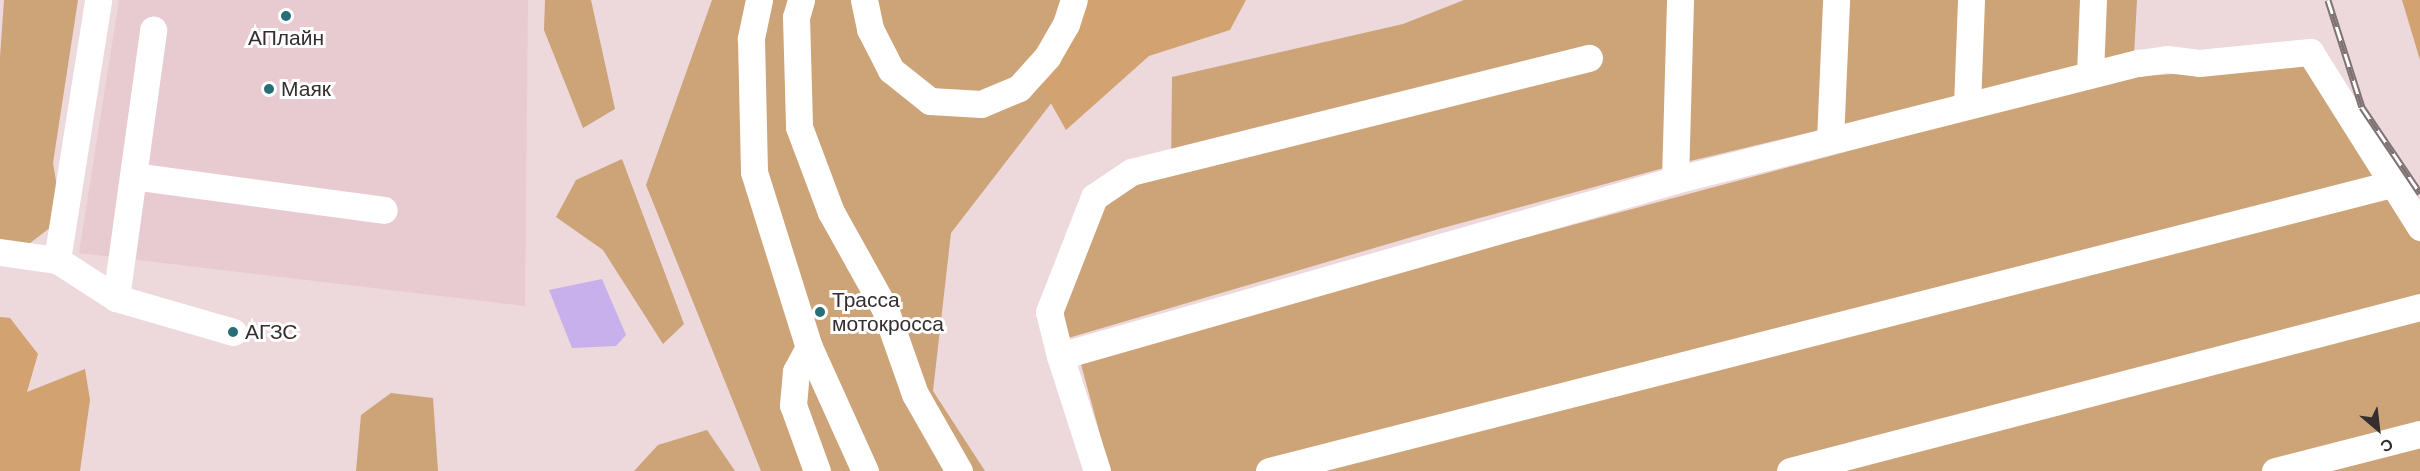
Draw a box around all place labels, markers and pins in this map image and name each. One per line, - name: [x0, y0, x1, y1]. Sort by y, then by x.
- marker: АПлайн: [279, 9, 293, 23]
- place label: АПлайн: [248, 25, 324, 51]
- place label: Маяк: [281, 76, 331, 102]
- marker: Маяк: [262, 82, 276, 96]
- place label: Трасса мотокросса: [832, 287, 944, 337]
- marker: Трасса мотокросса: [813, 305, 827, 319]
- place label: АГЗС: [245, 319, 298, 345]
- marker: АГЗС: [226, 325, 240, 339]

